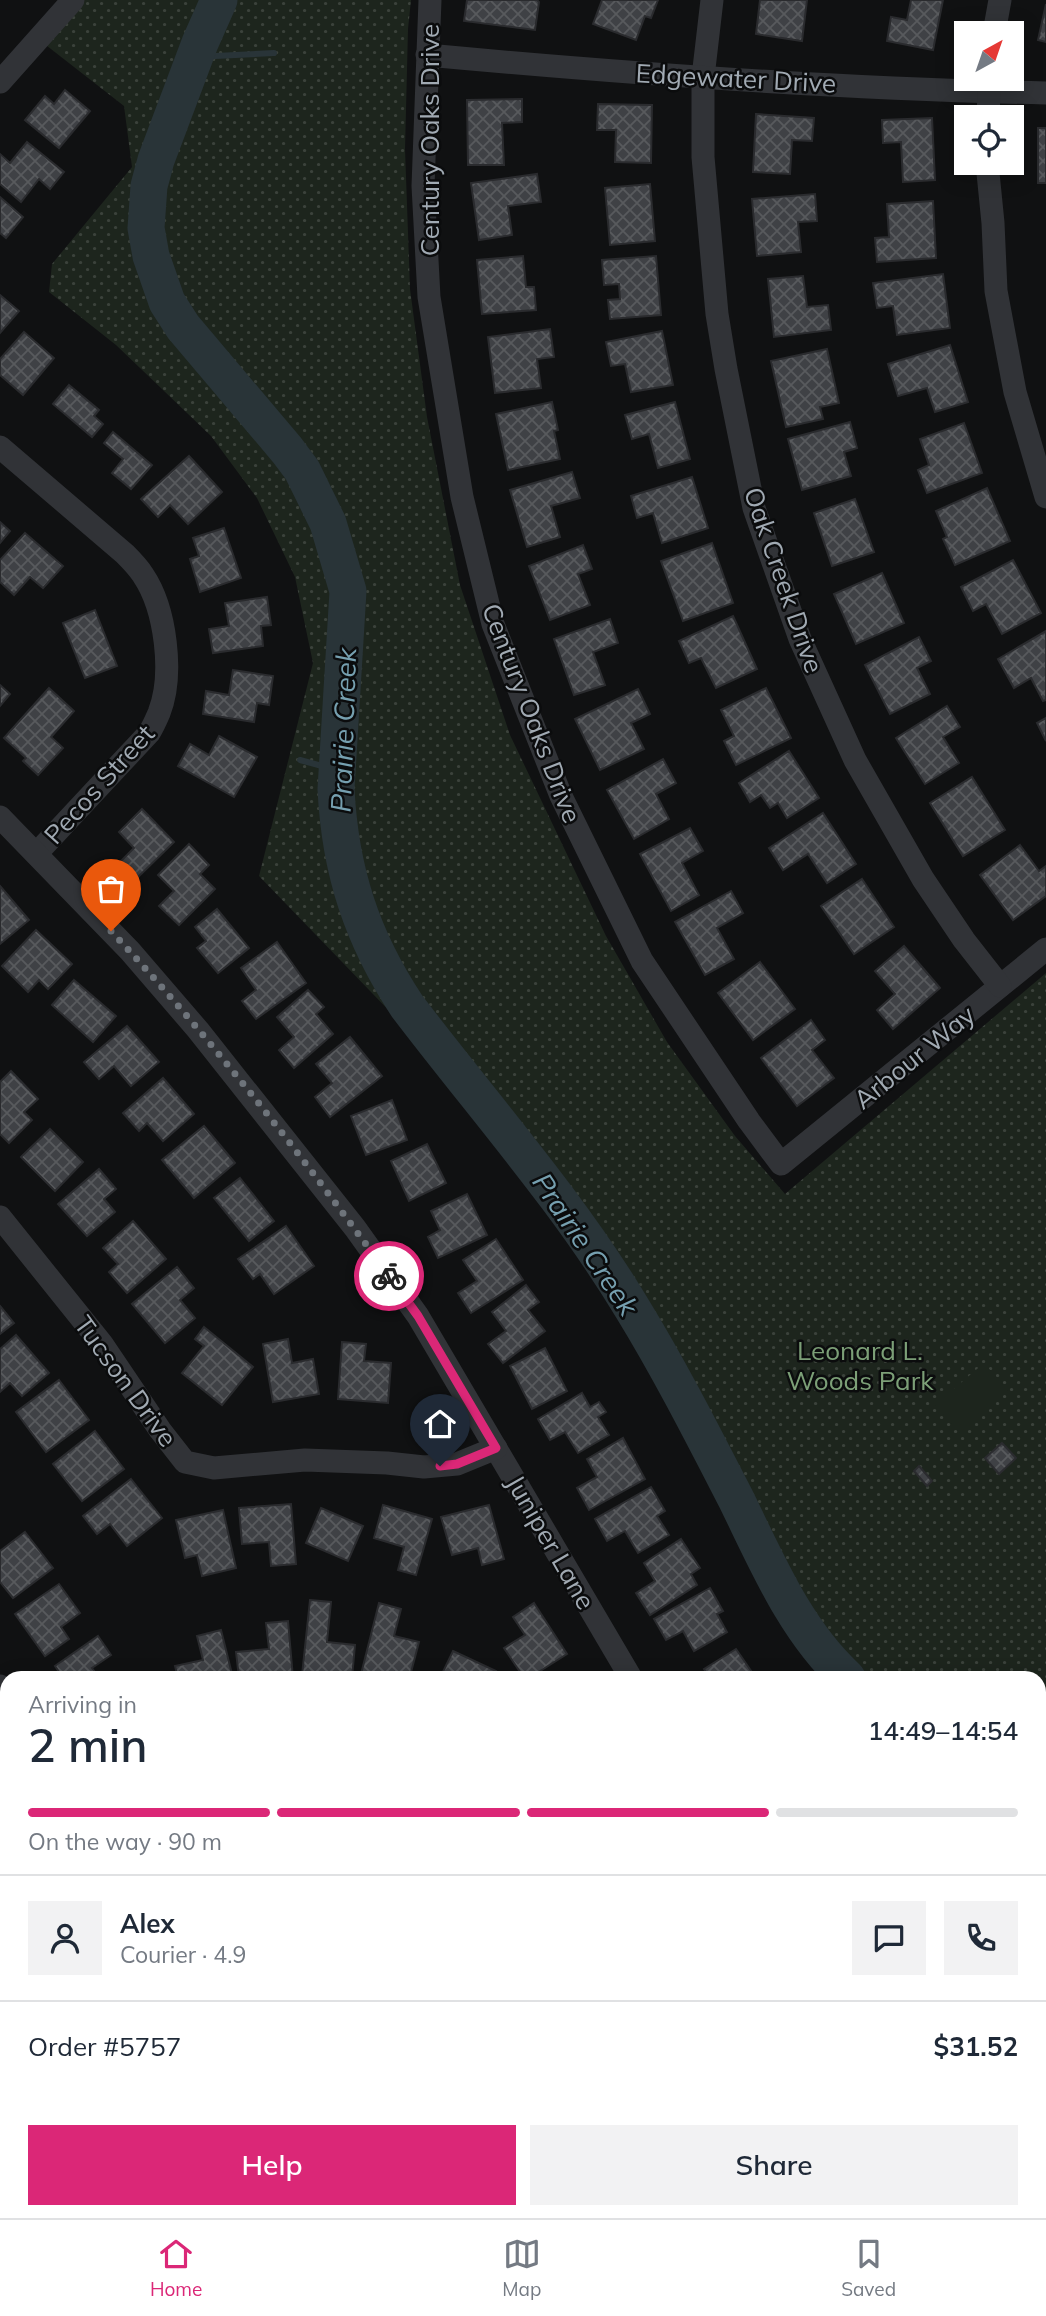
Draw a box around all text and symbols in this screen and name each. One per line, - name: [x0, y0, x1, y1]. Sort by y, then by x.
- north arrow: [954, 21, 1024, 91]
- map controls: [954, 21, 1024, 175]
- street label: Century Oaks Drive: [413, 24, 446, 256]
- street label: Edgewater Drive: [635, 56, 837, 100]
- button: locate: [954, 105, 1024, 175]
- street label: Oak Creek Drive: [737, 483, 831, 677]
- street label: Century Oaks Drive: [475, 599, 589, 827]
- water label: Prairie Creek: [323, 645, 363, 813]
- street label: Pecos Street: [37, 717, 161, 851]
- pin: [81, 859, 141, 931]
- icon: bag: [92, 870, 130, 908]
- street label: Arbour Way: [847, 998, 982, 1116]
- water label: Prairie Creek: [525, 1166, 647, 1323]
- courier: [354, 1241, 424, 1311]
- icon: bike: [370, 1257, 408, 1295]
- street label: Tucson Drive: [67, 1309, 185, 1453]
- park label: Leonard L. Woods Park: [786, 1334, 934, 1397]
- pin: [410, 1394, 470, 1466]
- icon: home: [421, 1405, 459, 1443]
- street label: Juniper Lane: [499, 1469, 603, 1615]
- text: Arriving in: [28, 1690, 137, 1719]
- text: 14:49–14:54: [868, 1714, 1018, 1747]
- text: 2 min: [28, 1716, 147, 1774]
- text: On the way · 90 m: [28, 1827, 222, 1856]
- button: person: [28, 1901, 102, 1975]
- button: chat: [852, 1901, 926, 1975]
- button: phone: [944, 1901, 1018, 1975]
- text: Alex: [120, 1907, 175, 1940]
- text: Courier · 4.9: [120, 1940, 246, 1969]
- text: Order #5757: [28, 2030, 181, 2063]
- text: $31.52: [934, 2030, 1018, 2063]
- button: Help: [28, 2125, 516, 2205]
- button: Share: [530, 2125, 1018, 2205]
- tab: Home: [150, 2235, 202, 2301]
- tab: Map: [502, 2235, 541, 2301]
- tab: Saved: [841, 2235, 896, 2301]

